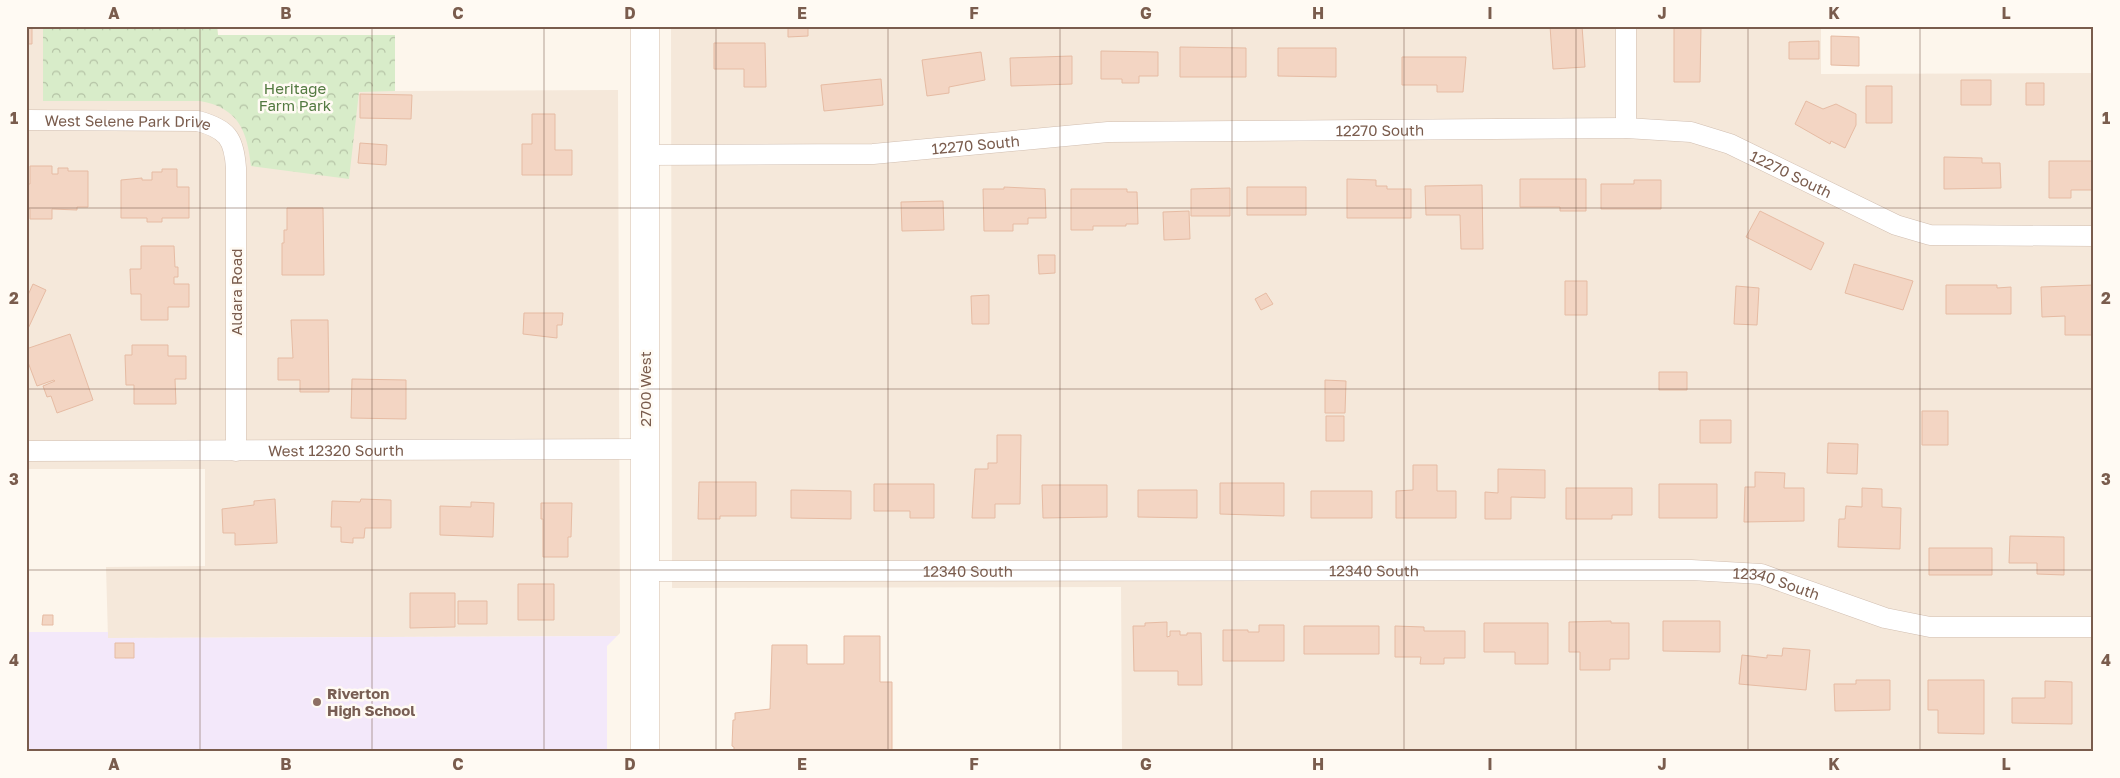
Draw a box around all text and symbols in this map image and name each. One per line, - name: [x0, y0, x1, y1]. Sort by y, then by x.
- text: A: [108, 3, 120, 23]
- text: B: [280, 3, 292, 23]
- text: C: [452, 3, 464, 23]
- text: D: [624, 3, 636, 23]
- text: E: [797, 3, 807, 23]
- text: F: [969, 3, 979, 23]
- text: G: [1140, 3, 1152, 23]
- text: H: [1312, 3, 1324, 23]
- text: I: [1487, 3, 1493, 23]
- text: J: [1657, 3, 1667, 23]
- text: K: [1828, 3, 1840, 23]
- text: L: [2001, 3, 2011, 23]
- park label: Heritage Farm Park: [259, 79, 332, 114]
- text: 1: [10, 108, 18, 128]
- text: 1: [2102, 108, 2110, 128]
- street label: West Selene Park Drive: [44, 111, 214, 134]
- street label: 12270 South: [1336, 121, 1424, 139]
- street label: 12270 South: [931, 131, 1021, 157]
- street label: 12270 South: [1747, 146, 1835, 201]
- street label: Aldara Road: [227, 249, 245, 335]
- text: 2: [9, 288, 19, 308]
- text: 2: [2101, 288, 2111, 308]
- street label: 2700 West: [636, 351, 654, 427]
- street label: West 12320 Sourth: [268, 441, 404, 459]
- text: 3: [9, 469, 19, 489]
- text: 3: [2101, 469, 2111, 489]
- street label: 12340 South: [1329, 561, 1419, 579]
- street label: 12340 South: [923, 562, 1013, 580]
- street label: 12340 South: [1732, 563, 1822, 603]
- text: 4: [9, 650, 19, 670]
- text: 4: [2101, 650, 2111, 670]
- place label: Riverton High School: [327, 684, 415, 719]
- marker: Riverton High School: [311, 696, 323, 708]
- text: A: [108, 754, 120, 774]
- text: B: [280, 754, 292, 774]
- text: C: [452, 754, 464, 774]
- text: D: [624, 754, 636, 774]
- text: E: [797, 754, 807, 774]
- text: F: [969, 754, 979, 774]
- text: G: [1140, 754, 1152, 774]
- text: H: [1312, 754, 1324, 774]
- text: I: [1487, 754, 1493, 774]
- text: J: [1657, 754, 1667, 774]
- text: K: [1828, 754, 1840, 774]
- text: L: [2001, 754, 2011, 774]

